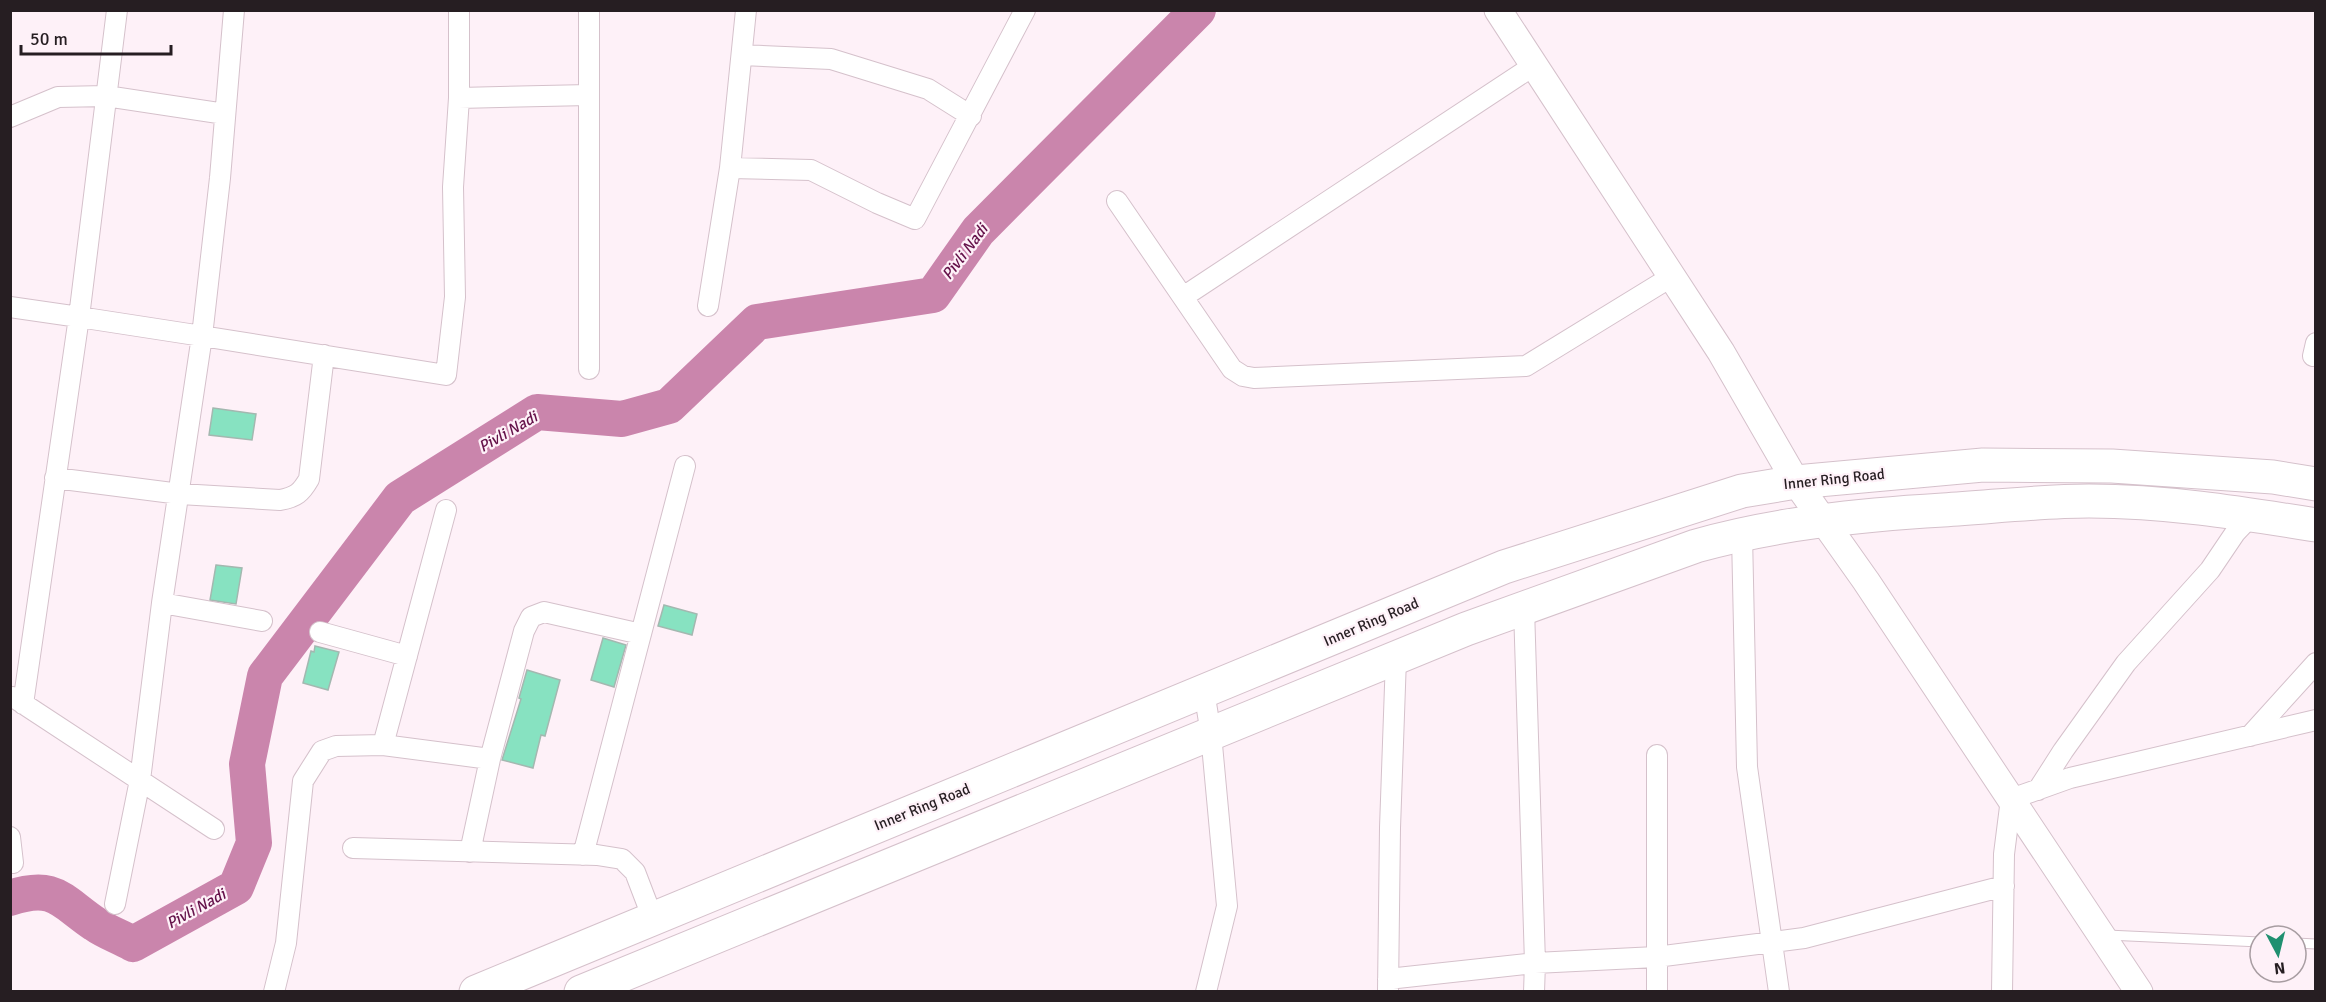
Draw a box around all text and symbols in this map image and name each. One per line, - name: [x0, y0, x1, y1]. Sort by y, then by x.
- scale bar: [21, 18, 171, 56]
- text: 50 m: [30, 28, 68, 50]
- water label: Pivli Nadi: [938, 219, 993, 284]
- water label: Pivli Nadi: [475, 406, 542, 457]
- street label: Inner Ring Road: [1782, 465, 1886, 493]
- street label: Inner Ring Road: [1321, 594, 1421, 650]
- street label: Inner Ring Road: [871, 780, 973, 834]
- water label: Pivli Nadi: [163, 884, 231, 933]
- north arrow: [2248, 924, 2308, 984]
- text: N: [2273, 957, 2286, 978]

